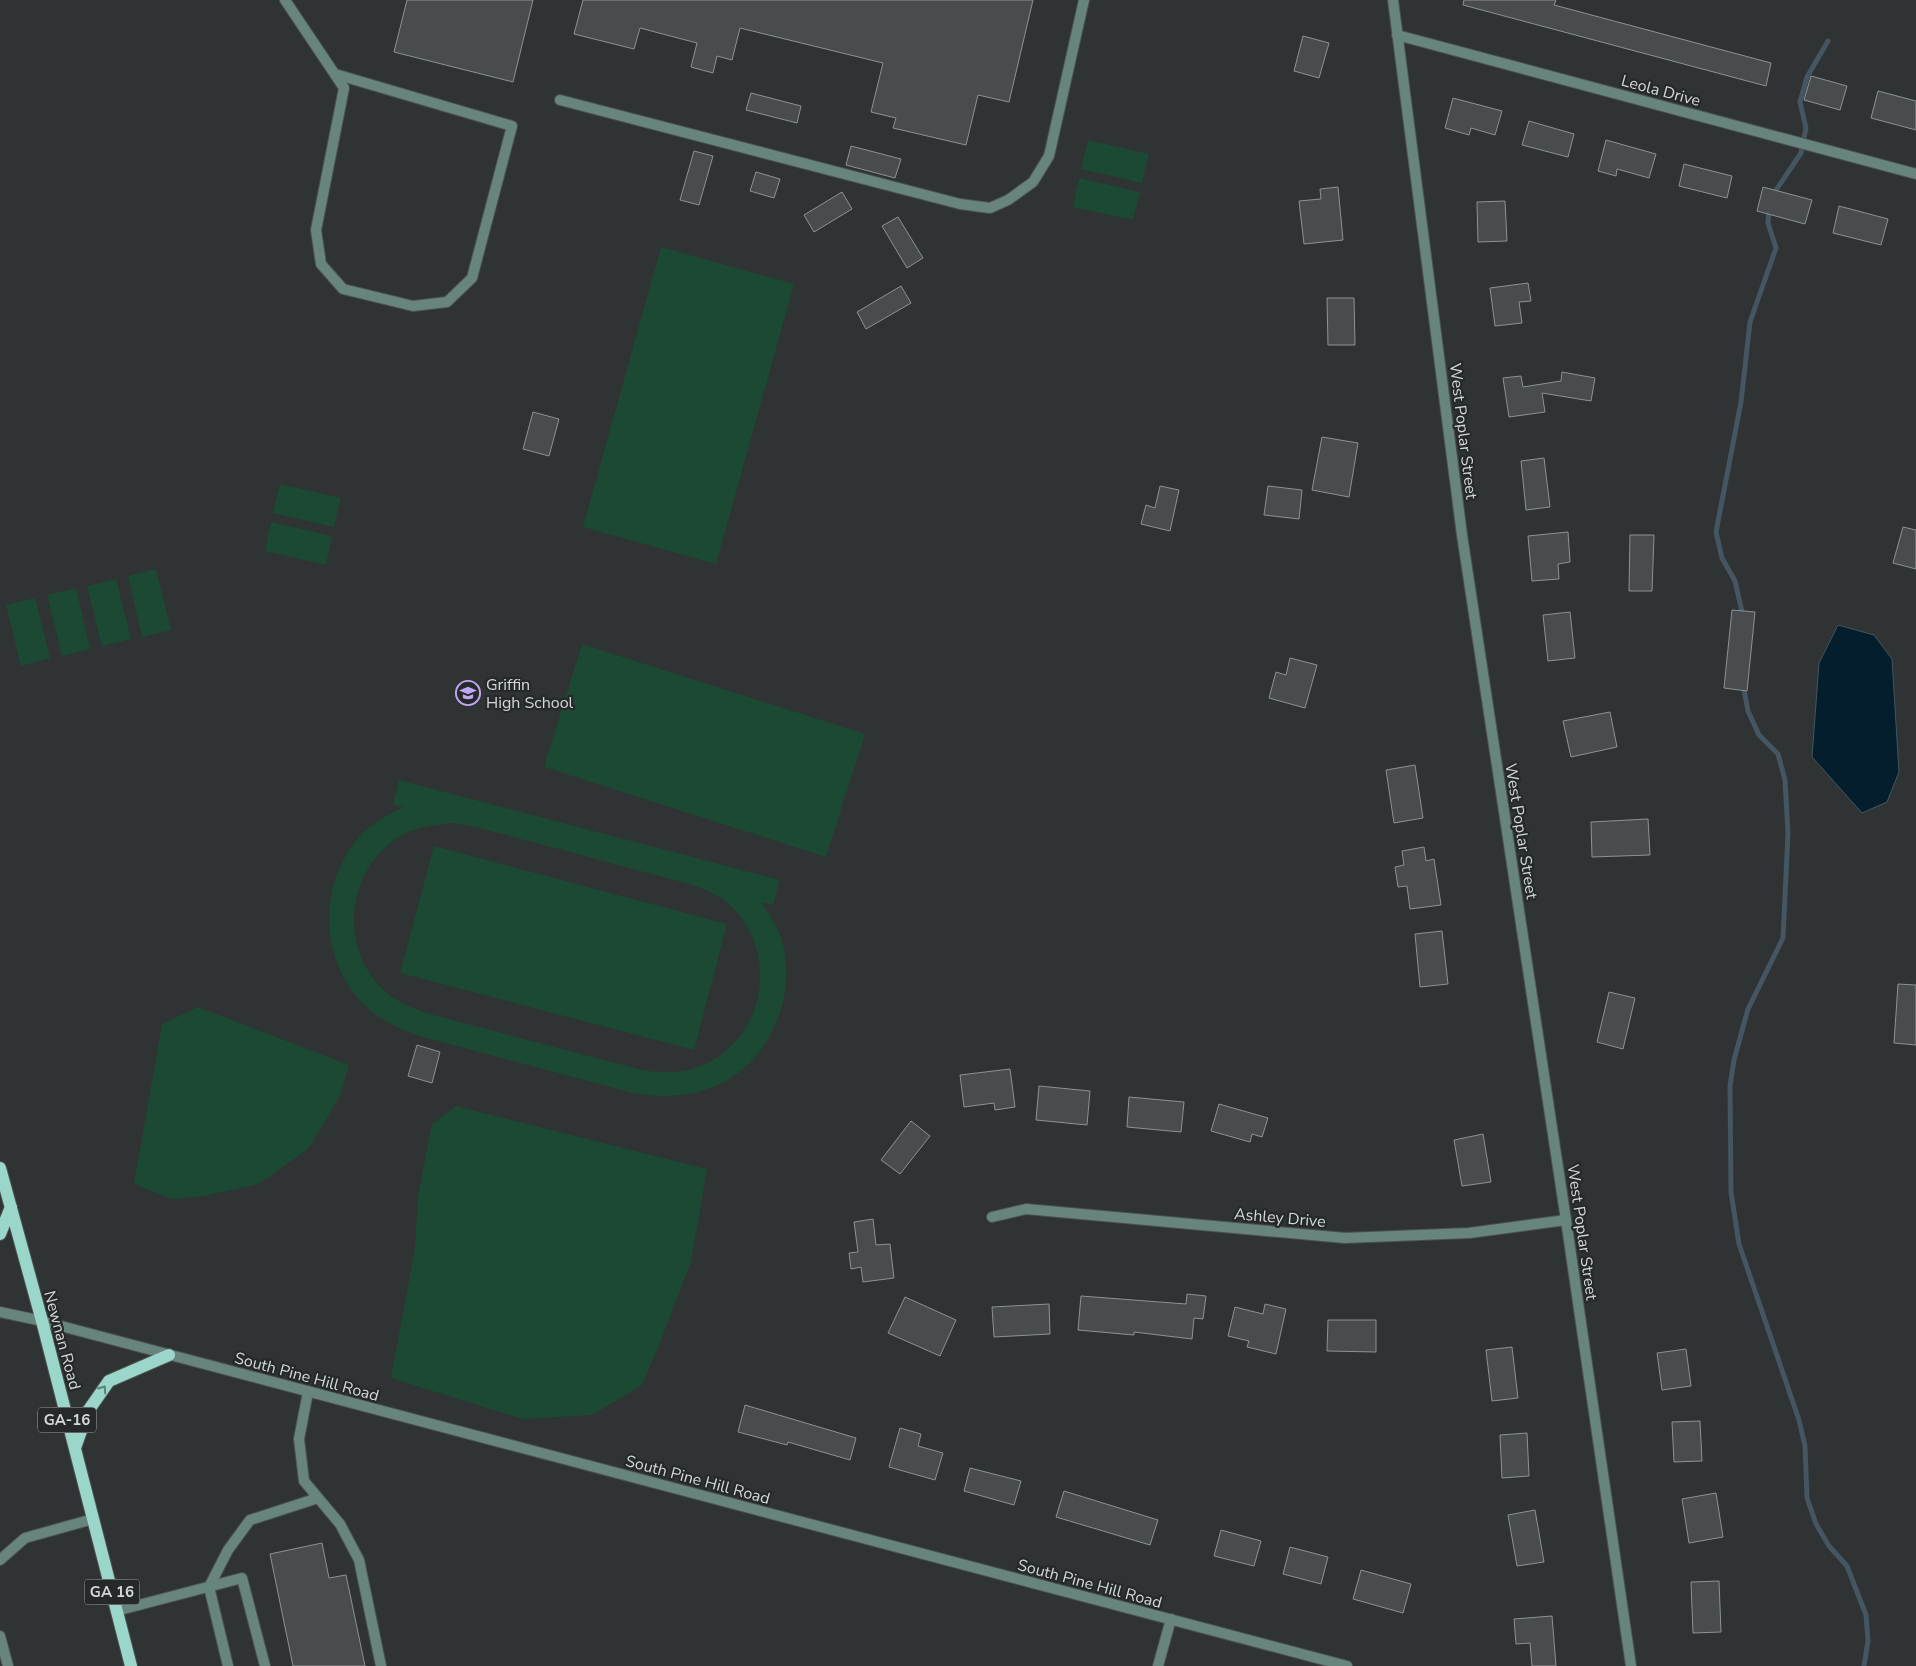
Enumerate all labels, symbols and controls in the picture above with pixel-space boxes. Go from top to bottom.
street label: Leola Drive [1619,70,1703,112]
street label: West Poplar Street [1444,362,1482,501]
place label: Griffin High School [486,674,574,714]
school or university icon: Griffin High School [455,680,481,706]
street label: West Poplar Street [1499,762,1543,901]
street label: West Poplar Street [1562,1163,1603,1302]
street label: Ashley Drive [1233,1203,1327,1233]
street label: Newnan Road [38,1288,86,1392]
street label: South Pine Hill Road [232,1347,381,1407]
one-way arrow [98,1386,106,1395]
road number: GA-16 [38,1408,96,1432]
street label: South Pine Hill Road [623,1450,772,1510]
street label: South Pine Hill Road [1015,1554,1164,1614]
road number: GA 16 [84,1580,140,1604]

